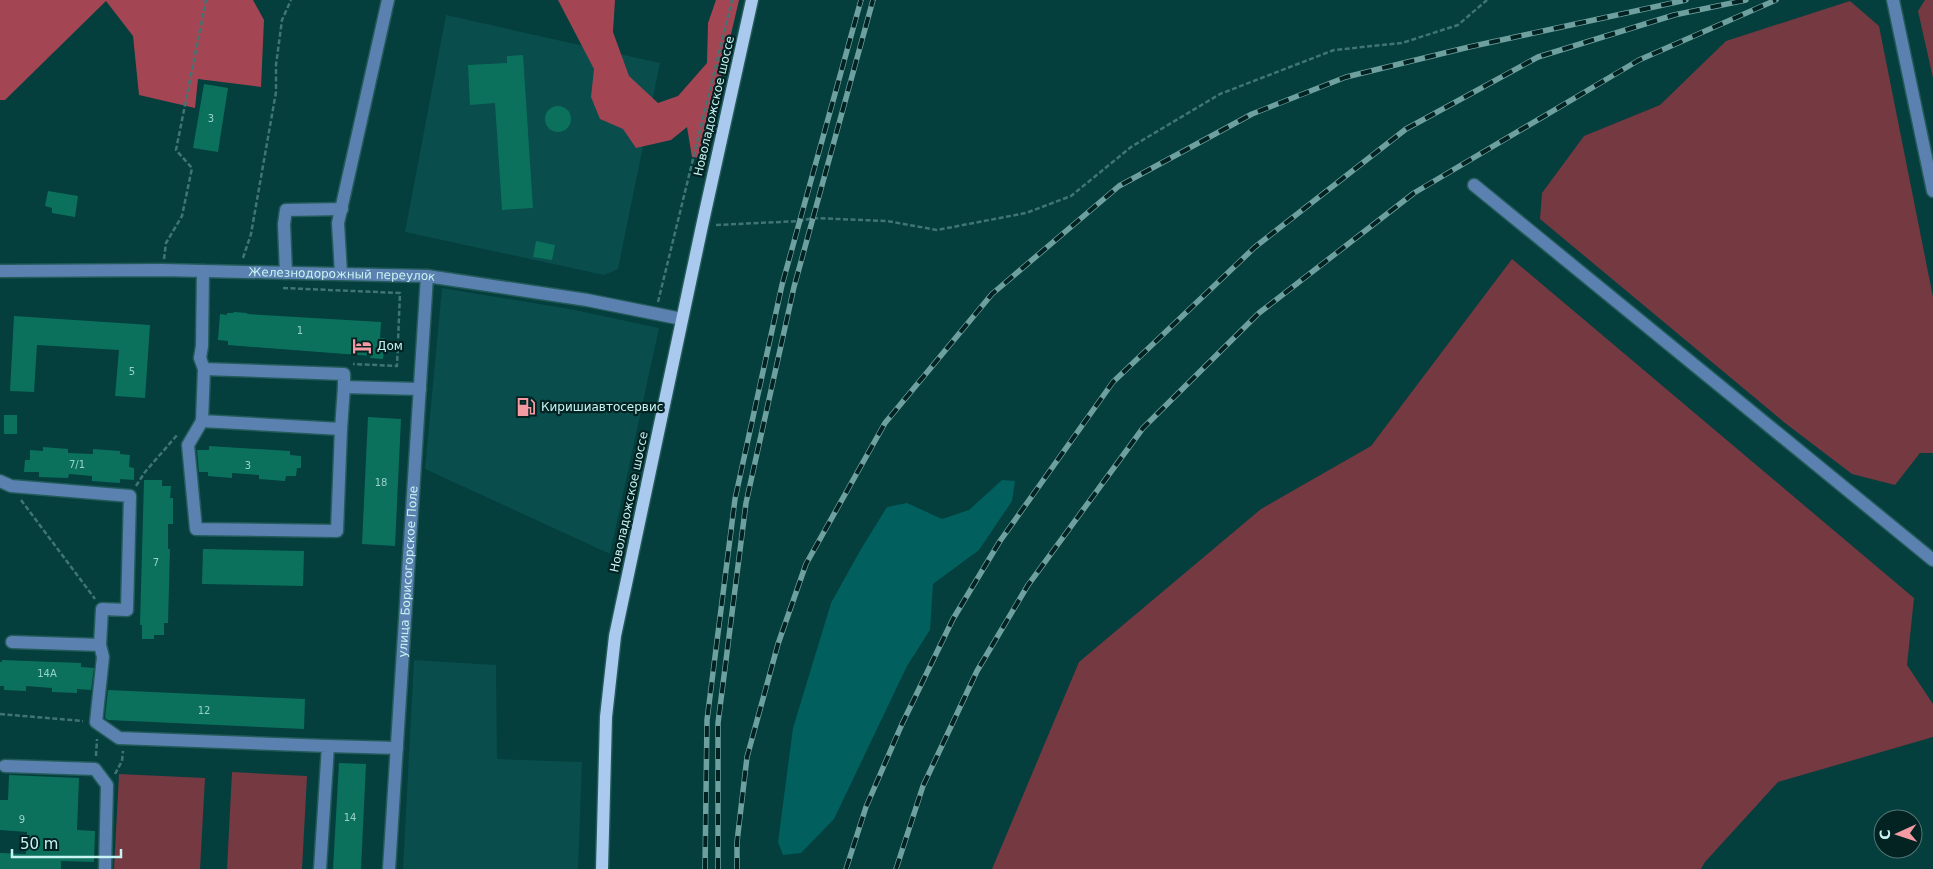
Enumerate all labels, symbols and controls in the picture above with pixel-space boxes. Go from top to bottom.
street label: Новоладожское шоссе [691,34,737,178]
house number: 3 [208,113,214,124]
street label: Железнодорожный переулок [248,265,436,284]
house number: 1 [297,325,303,336]
hotel icon: Дом [351,335,373,357]
place label: Дом [377,339,403,353]
house number: 5 [129,366,135,377]
fuel station icon: Киришиавтосервис [515,396,537,418]
place label: Киришиавтосервис [541,400,663,414]
street label: Новоладожское шоссе [607,430,651,574]
house number: 7/1 [69,459,85,470]
house number: 3 [245,460,251,471]
house number: 18 [375,477,387,488]
street label: улица Борисогорское Поле [396,485,421,658]
house number: 7 [153,557,159,568]
house number: 14А [37,668,57,679]
house number: 12 [198,705,210,716]
north arrow [1873,809,1923,859]
house number: 14 [344,812,356,823]
house number: 9 [19,814,25,825]
scale bar [12,826,121,858]
text: С [1877,829,1893,840]
text: 50 m [20,835,58,853]

